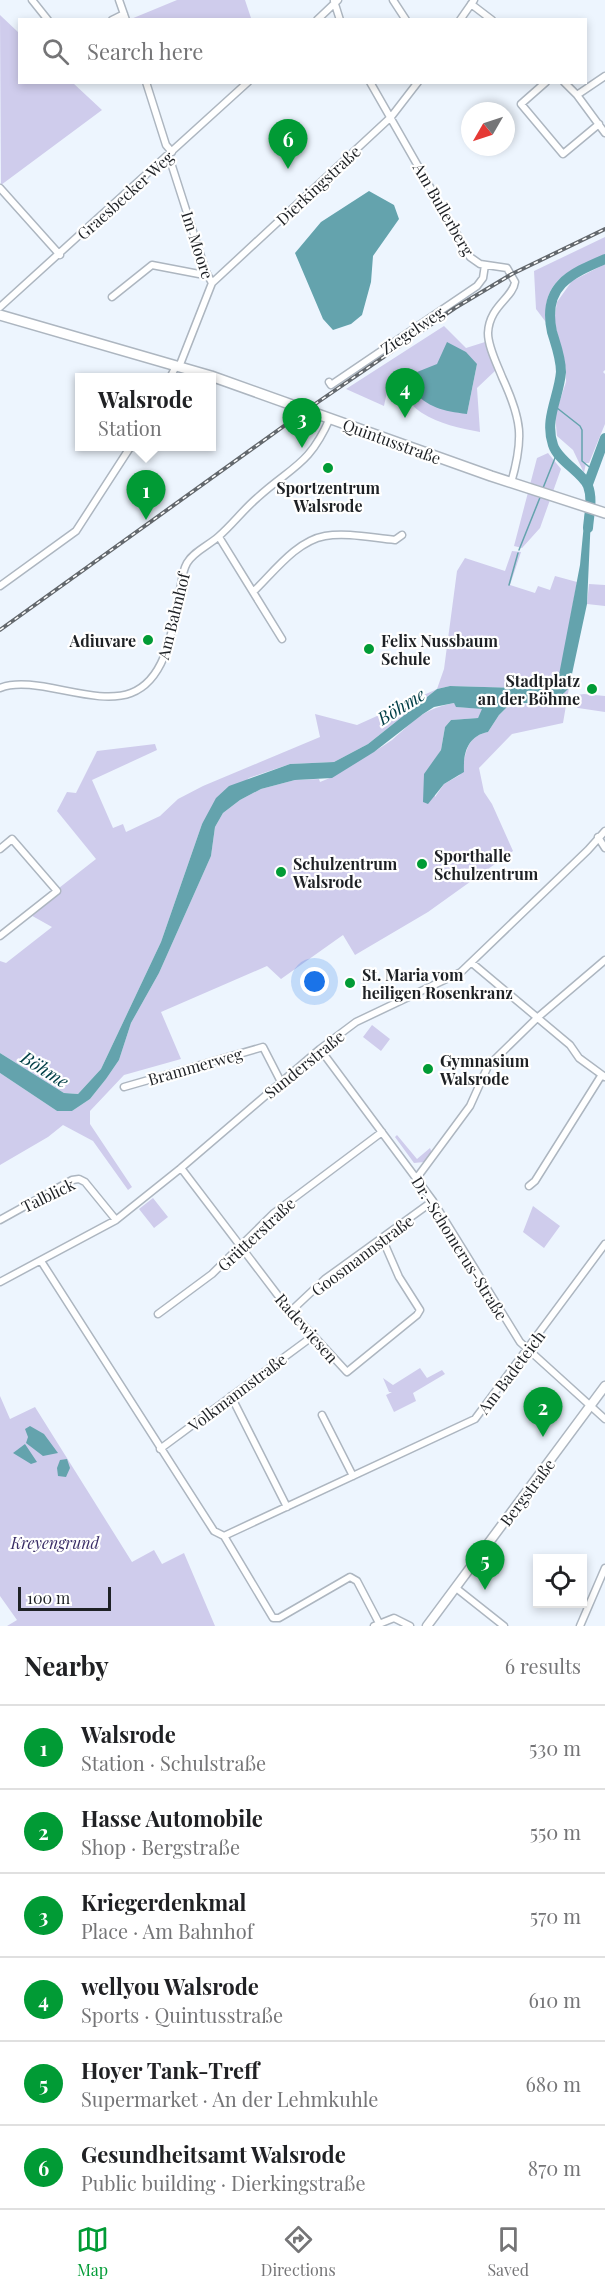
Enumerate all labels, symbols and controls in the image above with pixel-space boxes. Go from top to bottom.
search box [18,18,587,84]
icon: search [39,35,72,68]
text: Search here [87,36,203,66]
north arrow [461,102,515,156]
pin: 6 [268,120,308,169]
street label: Dierkingstraße [271,141,365,229]
street label: Graesbecker Weg [72,146,178,244]
street label: Am Bullerberg [408,158,479,260]
street label: Im Moore [177,209,219,281]
street label: Ziegelweg [376,301,448,359]
pin: 4 [386,368,424,418]
popup [75,373,216,451]
text: Walsrode [98,384,193,414]
pin: 3 [282,398,322,448]
text: Station [98,414,162,441]
street label: Quintusstraße [340,414,444,468]
marker: Sportzentrum Walsrode [321,461,335,475]
pin: 1 [126,470,166,520]
place label: Sportzentrum Walsrode [276,477,380,516]
street label: Am Bahnhof [152,569,194,663]
place label: Adiuvare [69,630,136,651]
place label: Felix Nussbaum Schule [381,630,498,669]
marker: Adiuvare [141,633,155,647]
marker: Felix Nussbaum Schule [362,642,376,656]
place label: Stadtplatz an der Böhme [478,670,580,709]
water label: Böhme [372,682,430,731]
marker: Stadtplatz an der Böhme [585,682,599,696]
place label: Sporthalle Schulzentrum [434,845,539,884]
place label: Schulzentrum Walsrode [292,853,398,892]
marker: Sporthalle Schulzentrum [415,857,429,871]
marker: Schulzentrum Walsrode [274,865,288,879]
place label: St. Maria vom heiligen Rosenkranz [362,964,513,1003]
your location [300,967,329,996]
marker: St. Maria vom heiligen Rosenkranz [343,976,357,990]
street label: Sunderstraße [260,1025,348,1103]
street label: Brammerweg [145,1042,245,1090]
water label: Böhme [16,1044,74,1093]
place label: Gymnasium Walsrode [439,1050,530,1089]
marker: Gymnasium Walsrode [421,1062,435,1076]
street label: Dr.-Schomerus-Straße [407,1172,513,1324]
street label: Talblick [18,1173,78,1217]
street label: Grütterstraße [213,1193,299,1275]
street label: Goosmannstraße [307,1210,417,1300]
street label: Radewiesen [271,1289,343,1368]
street label: Am Badeteich [472,1326,550,1419]
street label: Volkmannstraße [183,1348,290,1436]
pin: 2 [524,1388,562,1437]
street label: Bergstraße [495,1454,559,1530]
park label: Kreyengrund [10,1532,101,1553]
pin: 5 [466,1540,504,1590]
map controls [533,1554,587,1608]
button: locate [533,1554,587,1608]
scale bar [18,1584,111,1612]
text: 100 m [27,1587,70,1608]
text: Nearby [24,1648,109,1683]
text: 6 results [505,1652,581,1679]
text: Walsrode [81,1719,176,1749]
text: 1 [40,1734,47,1761]
text: 530 m [529,1734,581,1761]
text: Station · Schulstraße [81,1749,266,1776]
text: Hasse Automobile [81,1803,263,1833]
text: 2 [38,1818,49,1845]
text: 550 m [530,1818,581,1845]
text: Shop · Bergstraße [81,1833,240,1860]
text: Kriegerdenkmal [81,1887,246,1917]
text: 3 [39,1902,48,1929]
text: 570 m [530,1902,581,1929]
text: Place · Am Bahnhof [81,1917,253,1944]
text: wellyou Walsrode [81,1971,259,2001]
text: 4 [38,1986,49,2013]
text: 610 m [529,1986,581,2013]
text: Sports · Quintusstraße [81,2001,283,2028]
text: Hoyer Tank-Treff [81,2055,259,2085]
text: 5 [39,2070,48,2097]
text: 680 m [526,2070,581,2097]
text: Supermarket · An der Lehmkuhle [81,2085,378,2112]
text: Gesundheitsamt Walsrode [81,2139,346,2169]
text: 6 [38,2154,49,2181]
text: 870 m [528,2154,581,2181]
text: Public building · Dierkingstraße [81,2169,366,2196]
tab: Map [76,2223,109,2280]
tab: Directions [261,2223,336,2280]
tab: Saved [487,2223,529,2280]

